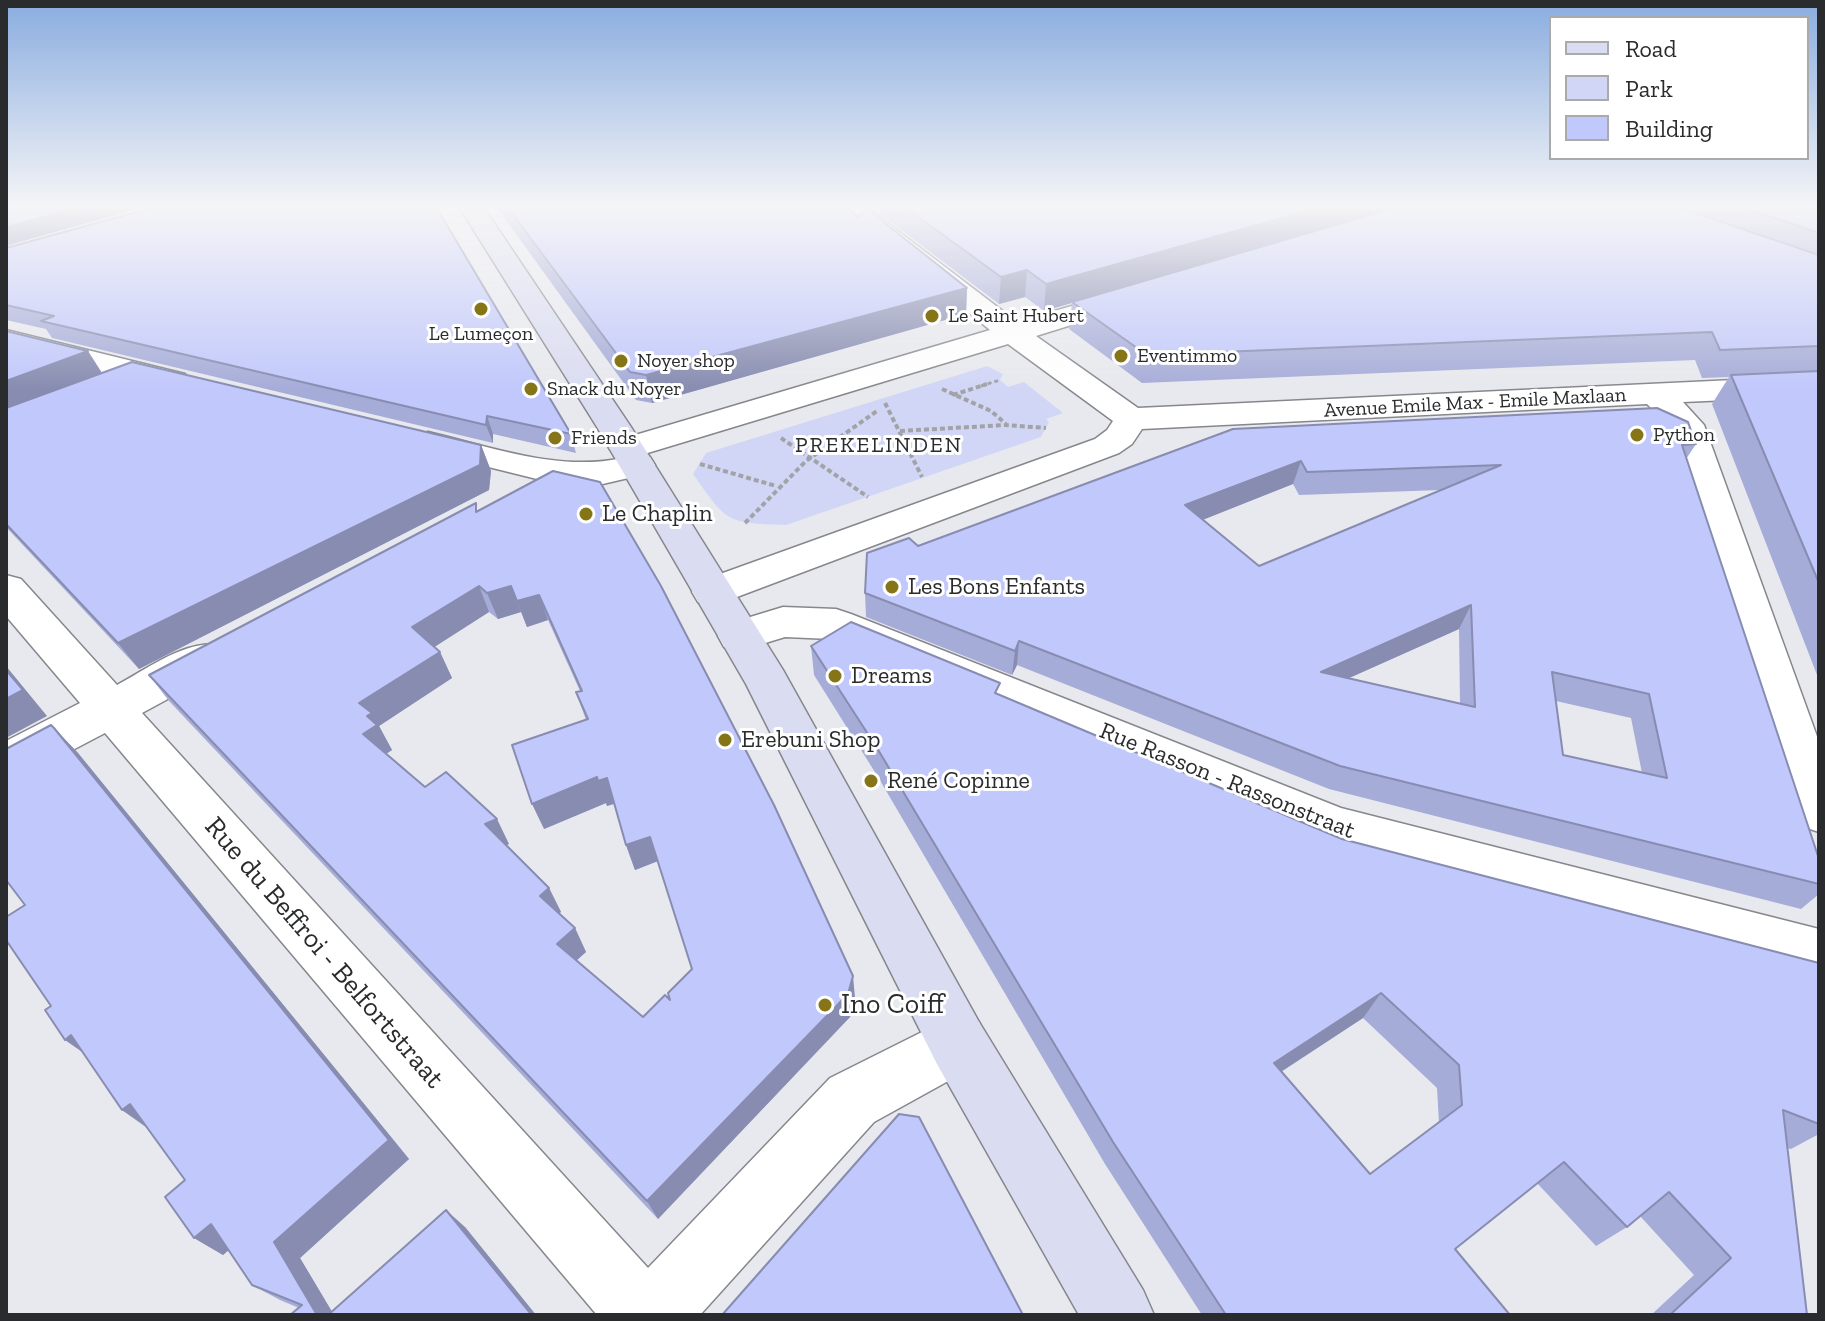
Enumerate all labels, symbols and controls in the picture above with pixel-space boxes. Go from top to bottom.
legend [1549,16,1809,160]
text: Road [1625,34,1677,63]
text: Park [1625,74,1673,103]
text: Building [1625,114,1713,143]
marker: Le Lumeçon [472,300,490,318]
place label: Le Saint Hubert [948,304,1084,328]
marker: Le Saint Hubert [923,307,941,325]
place label: Le Lumeçon [429,322,533,346]
place label: Eventimmo [1137,344,1237,368]
marker: Eventimmo [1112,347,1130,365]
place label: Noyer shop [637,349,735,373]
marker: Noyer shop [612,352,630,370]
place label: Snack du Noyer [547,377,682,401]
marker: Snack du Noyer [522,380,540,398]
street label: Avenue Emile Max - Emile Maxlaan [1323,383,1627,423]
place label: Python [1653,423,1715,447]
place label: Friends [571,426,637,450]
marker: Python [1628,426,1646,444]
marker: Friends [546,429,564,447]
district label: PREKELINDEN [795,433,963,459]
place label: Le Chaplin [602,500,712,528]
marker: Le Chaplin [577,505,595,523]
place label: Les Bons Enfants [908,573,1085,601]
marker: Les Bons Enfants [883,578,901,596]
place label: Dreams [851,662,932,690]
marker: Dreams [826,667,844,685]
street label: Rue Rasson - Rassonstraat [1095,717,1359,845]
place label: Erebuni Shop [741,726,880,754]
marker: Erebuni Shop [716,731,734,749]
place label: René Copinne [887,767,1030,795]
marker: René Copinne [862,772,880,790]
street label: Rue du Beffroi - Belfortstraat [197,811,451,1095]
place label: Ino Coiff [841,988,944,1022]
marker: Ino Coiff [816,996,834,1014]

